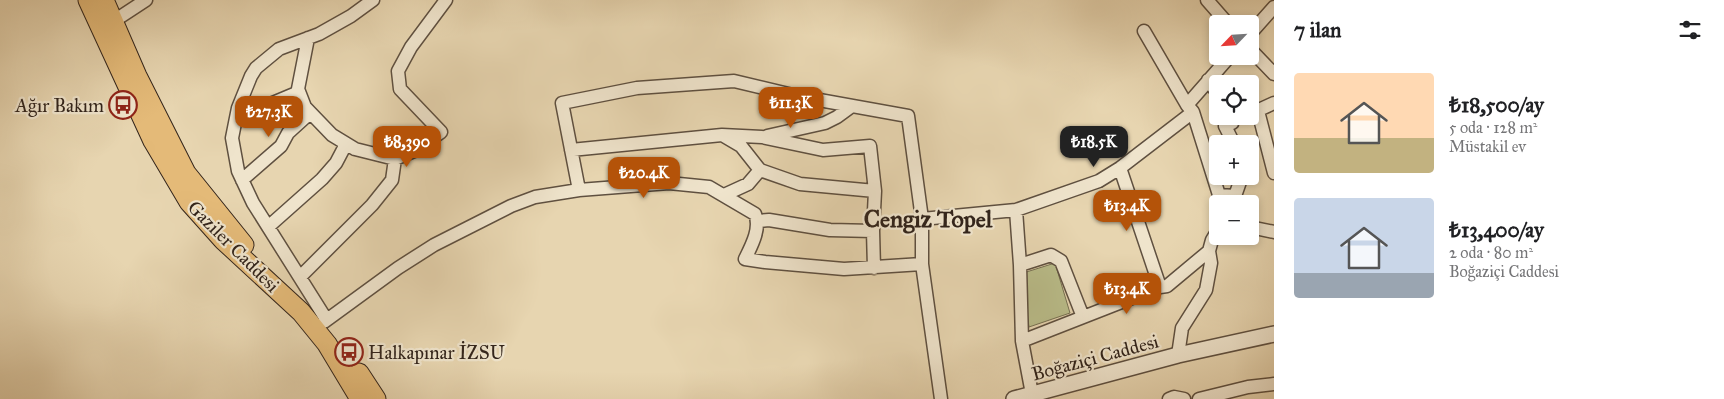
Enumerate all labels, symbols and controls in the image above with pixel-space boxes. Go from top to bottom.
north arrow [1209,15,1259,65]
map controls [1209,15,1259,245]
icon: filters [1676,16,1704,44]
text: 7 ilan [1294,17,1341,43]
button: locate [1209,75,1259,125]
pin: ₺11.3K [750,86,832,129]
bus stop icon: Ağır Bakım [108,90,138,120]
text: ₺18,500/ay [1449,92,1544,118]
text: ₺11.3K [770,93,812,112]
icon: home [1334,93,1394,153]
place label: Ağır Bakım [14,94,104,118]
pin: ₺27.3K [228,96,310,138]
text: ₺27.3K [246,102,292,121]
text: 5 oda · 128 m² [1449,118,1538,137]
pin: ₺8,390 [366,126,448,168]
pin: ₺18.5K [1053,126,1135,168]
text: ₺8,390 [384,132,430,151]
text: ₺18.5K [1071,132,1117,151]
button: + [1209,135,1259,185]
text: Müstakil ev [1449,137,1526,156]
pin: ₺20.4K [603,156,685,199]
text: ₺20.4K [619,163,669,182]
pin: ₺13.4K [1086,190,1168,232]
button: − [1209,195,1259,245]
street label: Gaziler Caddesi [183,196,284,297]
text: ₺13.4K [1104,196,1150,215]
district label: Cengiz Topel [864,204,993,234]
text: ₺13,400/ay [1449,217,1544,243]
icon: home [1334,218,1394,278]
text: 2 oda · 80 m² [1449,243,1533,262]
text: Boğaziçi Caddesi [1449,262,1559,281]
pin: ₺13.4K [1086,272,1168,315]
text: ₺13.4K [1104,279,1150,298]
street label: Boğaziçi Caddesi [1029,329,1161,386]
bus stop icon: Halkapınar İZSU [334,337,364,367]
place label: Halkapınar İZSU [368,341,505,364]

